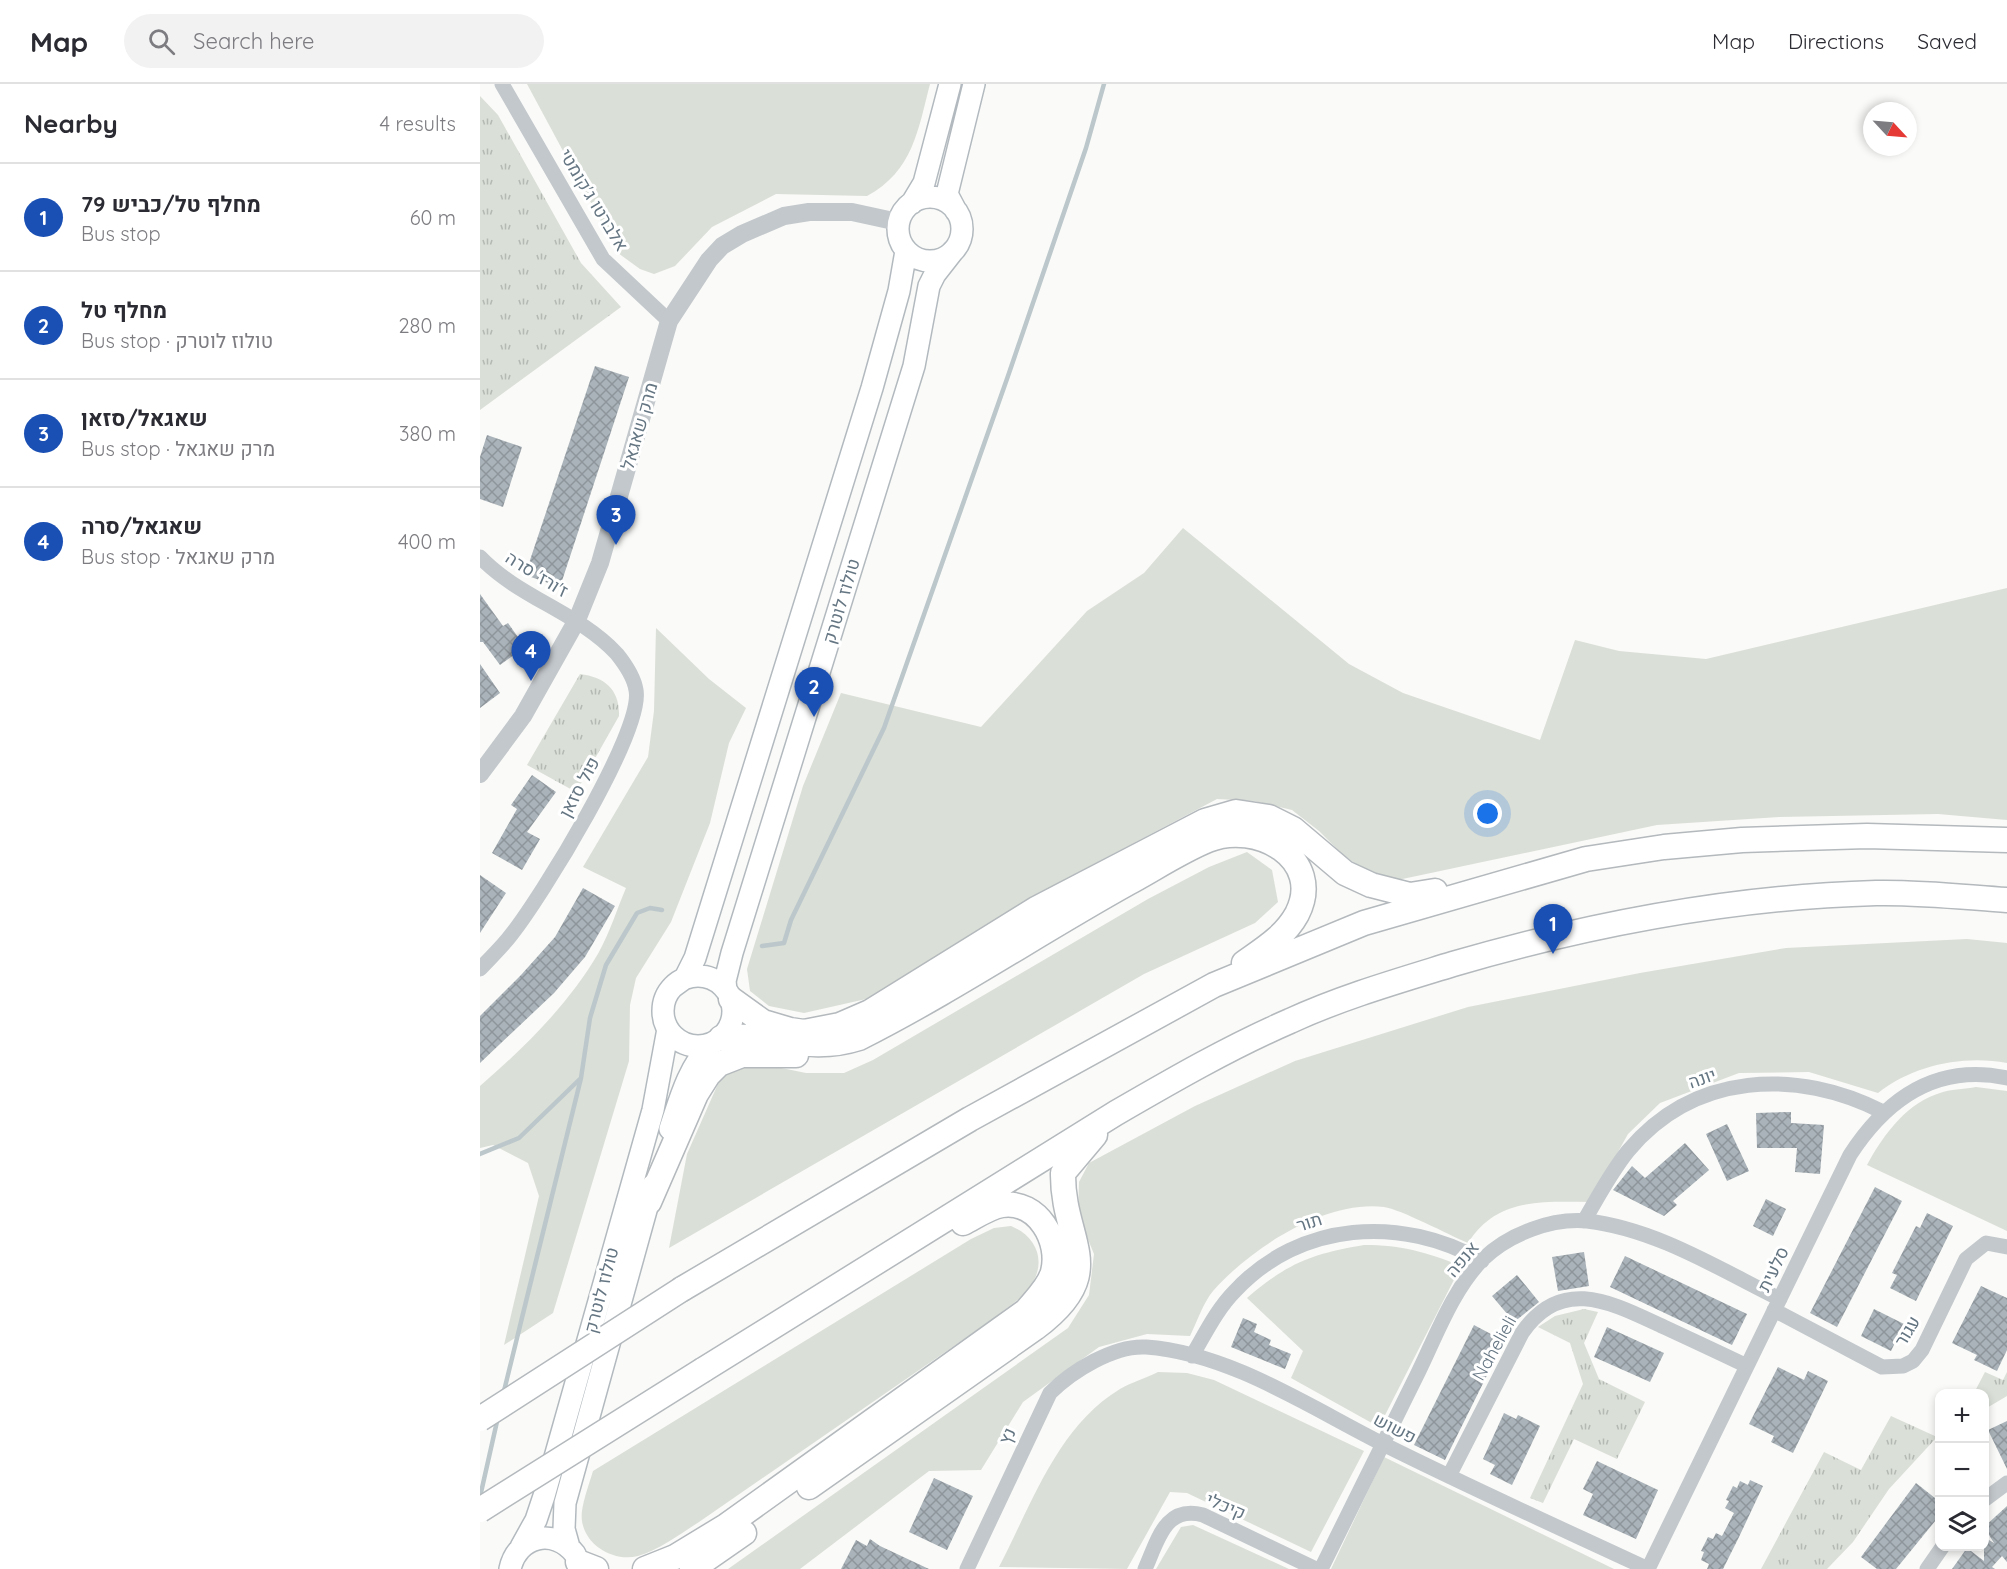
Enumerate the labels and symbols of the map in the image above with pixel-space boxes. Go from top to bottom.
north arrow [1863,102,1917,156]
street label: אלברטו ג'קומטי [554,145,634,255]
street label: מרק שאגאל [616,380,662,472]
pin: 3 [596,496,636,545]
street label: ז'ורז' סרה [501,546,573,602]
street label: טולוז לוטרק [817,556,865,646]
pin: 4 [512,632,550,681]
pin: 2 [794,668,834,717]
street label: פול סזאן [554,753,604,821]
your location [1473,799,1502,828]
pin: 1 [1534,904,1572,954]
street label: יונה [1685,1063,1719,1093]
street label: תור [1293,1207,1325,1237]
street label: אנפה [1440,1236,1484,1282]
street label: סלעית [1752,1242,1794,1296]
street label: טולוז לוטרק [579,1245,623,1335]
street label: Nahelieli [1467,1312,1521,1384]
street label: עגור [1889,1312,1925,1350]
street label: פשוש [1370,1407,1420,1449]
street label: נץ [993,1424,1021,1448]
street label: קיכלי [1203,1487,1249,1525]

